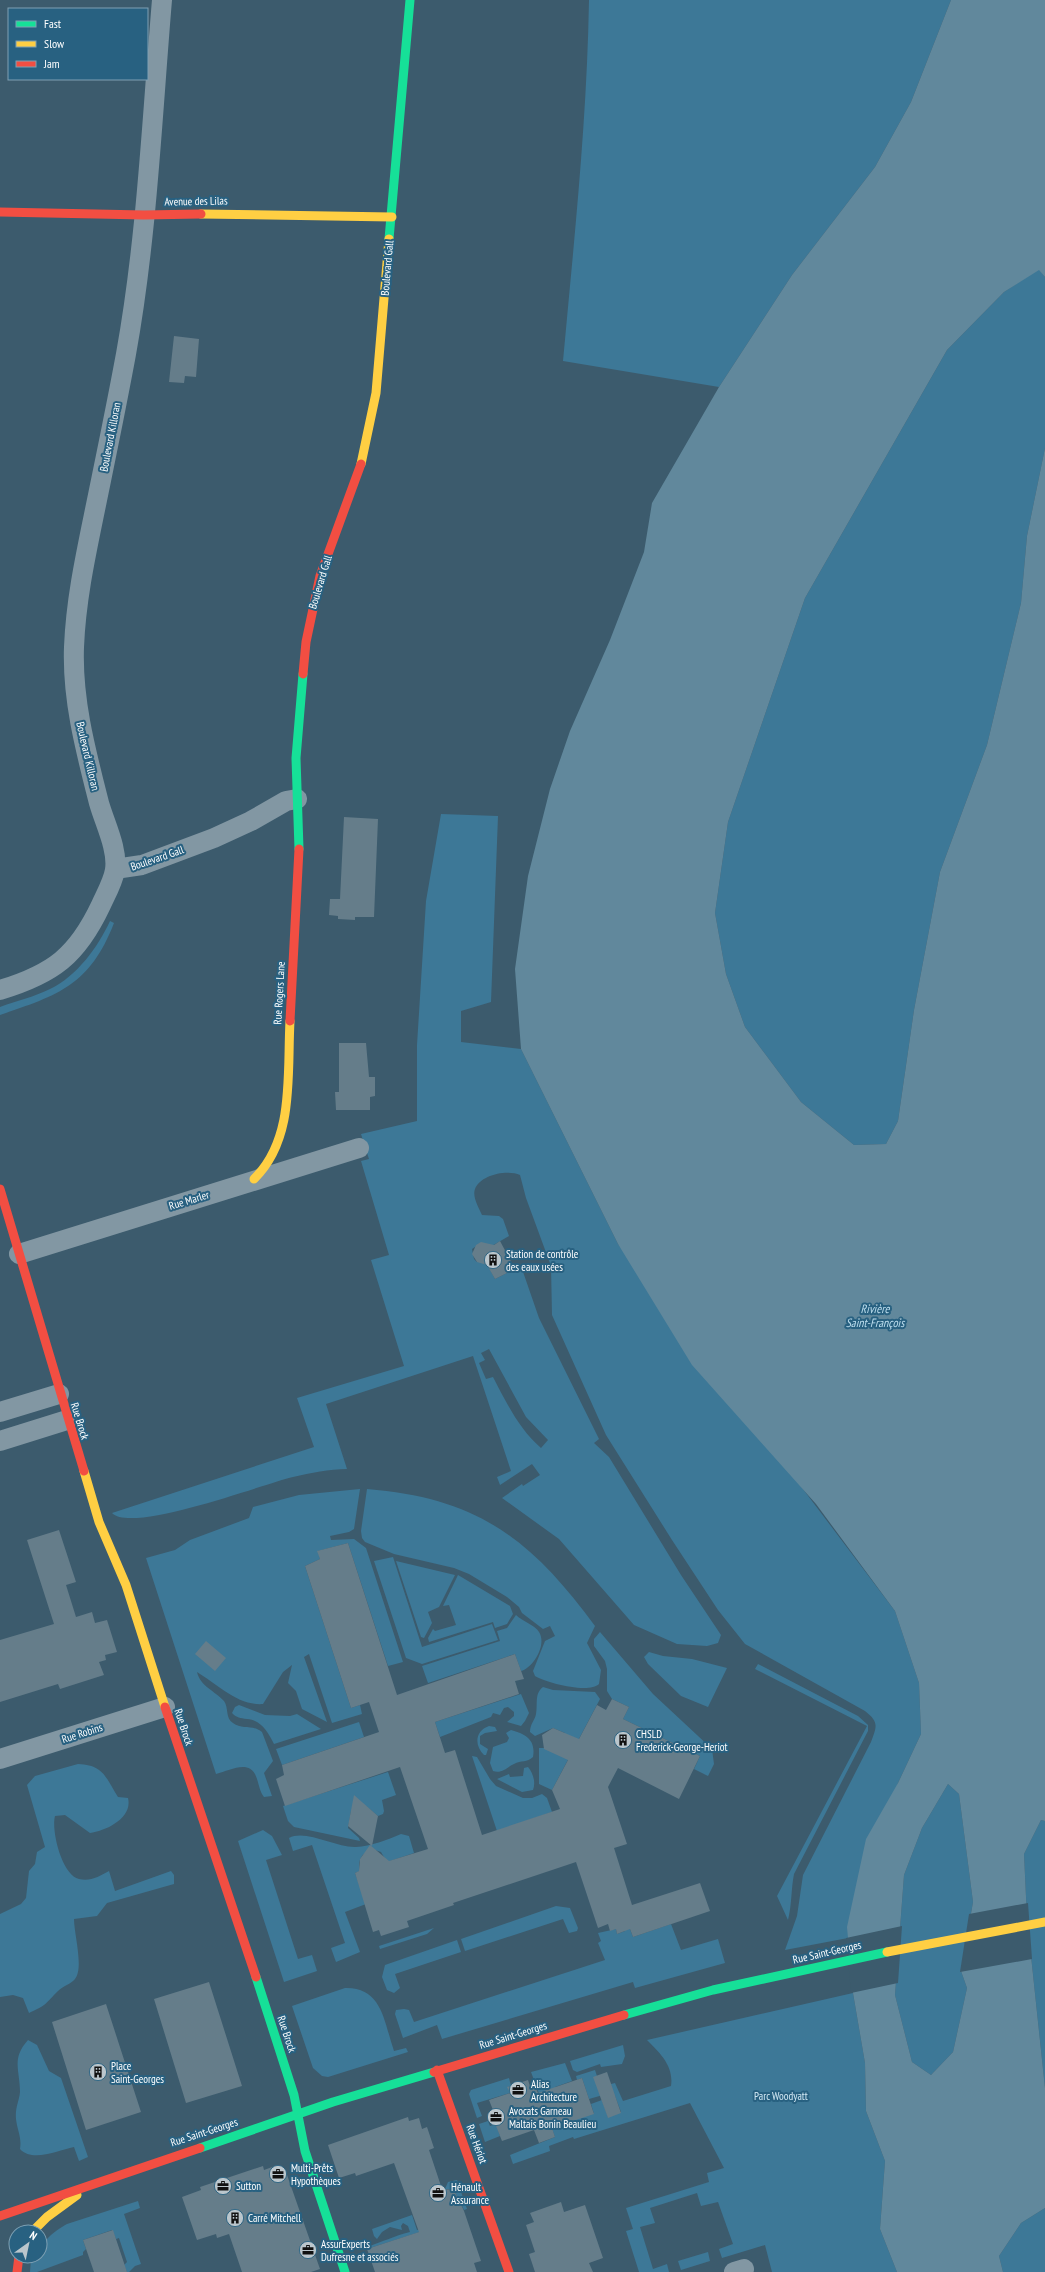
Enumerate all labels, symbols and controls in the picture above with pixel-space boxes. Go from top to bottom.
legend [8,8,148,80]
text: Fast [44,16,62,31]
text: Slow [44,36,65,51]
text: Jam [43,56,60,71]
street label: Avenue des Lilas [164,193,228,209]
street label: Boulevard Gall [378,239,396,296]
street label: Boulevard Killoran [96,401,124,473]
street label: Boulevard Gall [305,553,335,611]
street label: Boulevard Killoran [73,720,103,792]
street label: Boulevard Gall [129,842,186,874]
street label: Rue Rogers Lane [270,961,288,1025]
street label: Rue Marler [167,1187,211,1213]
place label: Station de contrôle des eaux usées [506,1247,579,1274]
building icon: Station de contrôle des eaux usées [483,1250,503,1270]
water label: Rivière Saint-François [846,1301,906,1330]
street label: Rue Brock [68,1401,92,1442]
street label: Rue Brock [171,1707,197,1748]
street label: Rue Robins [60,1720,105,1746]
place label: CHSLD Frederick-George-Heriot [636,1727,728,1754]
building icon: CHSLD Frederick-George-Heriot [613,1730,633,1750]
street label: Rue Saint-Georges [791,1937,863,1967]
street label: Rue Brock [274,2014,300,2055]
street label: Rue Saint-Georges [478,2018,549,2052]
place label: Place Saint-Georges [111,2059,164,2086]
building icon: Place Saint-Georges [88,2062,108,2082]
place label: Alias Architecture [531,2077,577,2104]
office icon: Alias Architecture [508,2080,528,2100]
park label: Parc Woodyatt [754,2089,808,2103]
place label: Avocats Garneau Maltais Bonin Beaulieu [509,2104,597,2131]
office icon: Avocats Garneau Maltais Bonin Beaulieu [486,2107,506,2127]
street label: Rue Saint-Georges [169,2114,240,2149]
street label: Rue Hériot [463,2123,491,2165]
place label: Multi-Prêts Hypothèques [291,2161,341,2188]
office icon: Multi-Prêts Hypothèques [268,2164,288,2184]
office icon: Sutton [213,2176,233,2196]
place label: Sutton [236,2179,261,2193]
place label: Hénault Assurance [451,2180,489,2207]
office icon: Hénault Assurance [428,2183,448,2203]
building icon: Carré Mitchell [225,2208,245,2228]
place label: Carré Mitchell [248,2211,301,2225]
north arrow [8,2224,48,2264]
text: N [27,2228,40,2243]
place label: AssurExperts Dufresne et associés [321,2237,399,2264]
office icon: AssurExperts Dufresne et associés [298,2240,318,2260]

